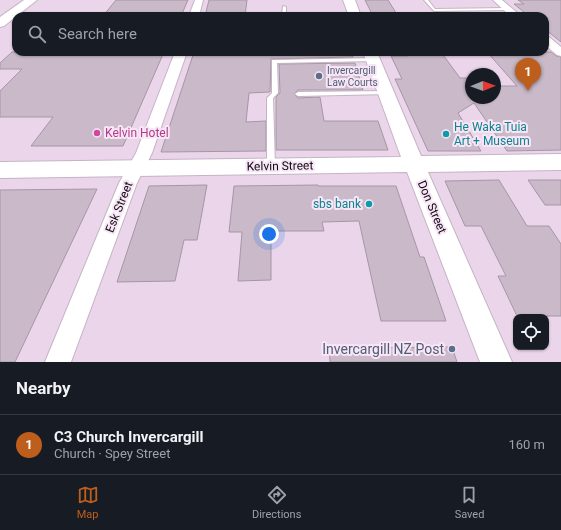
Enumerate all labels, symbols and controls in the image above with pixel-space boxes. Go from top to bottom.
search box [12,12,549,56]
icon: search [26,23,48,45]
text: Search here [58,25,137,43]
pin: 1 [515,58,541,91]
place label: Invercargill Law Courts [327,65,378,88]
north arrow [465,68,501,104]
marker: Invercargill Law Courts [314,71,324,81]
place label: He Waka Tuia Art + Museum [454,120,530,148]
place label: Kelvin Hotel [105,126,169,140]
marker: Kelvin Hotel [92,128,102,138]
marker: He Waka Tuia Art + Museum [441,129,451,139]
street label: Kelvin Street [247,158,314,174]
street label: Don Street [415,178,449,236]
street label: Esk Street [102,179,136,235]
place label: sbs bank [313,197,362,211]
marker: sbs bank [364,199,374,209]
your location [259,224,279,244]
map controls [513,314,549,350]
button: locate [513,314,549,350]
place label: Invercargill NZ Post [322,341,444,357]
marker: Invercargill NZ Post [447,344,457,354]
text: Nearby [16,378,71,398]
text: C3 Church Invercargill [54,428,204,446]
text: 1 [25,437,33,452]
text: 160 m [508,437,545,452]
text: Church · Spey Street [54,446,170,461]
tab: Map [77,484,99,521]
tab: Directions [252,484,301,521]
tab: Saved [455,484,484,521]

